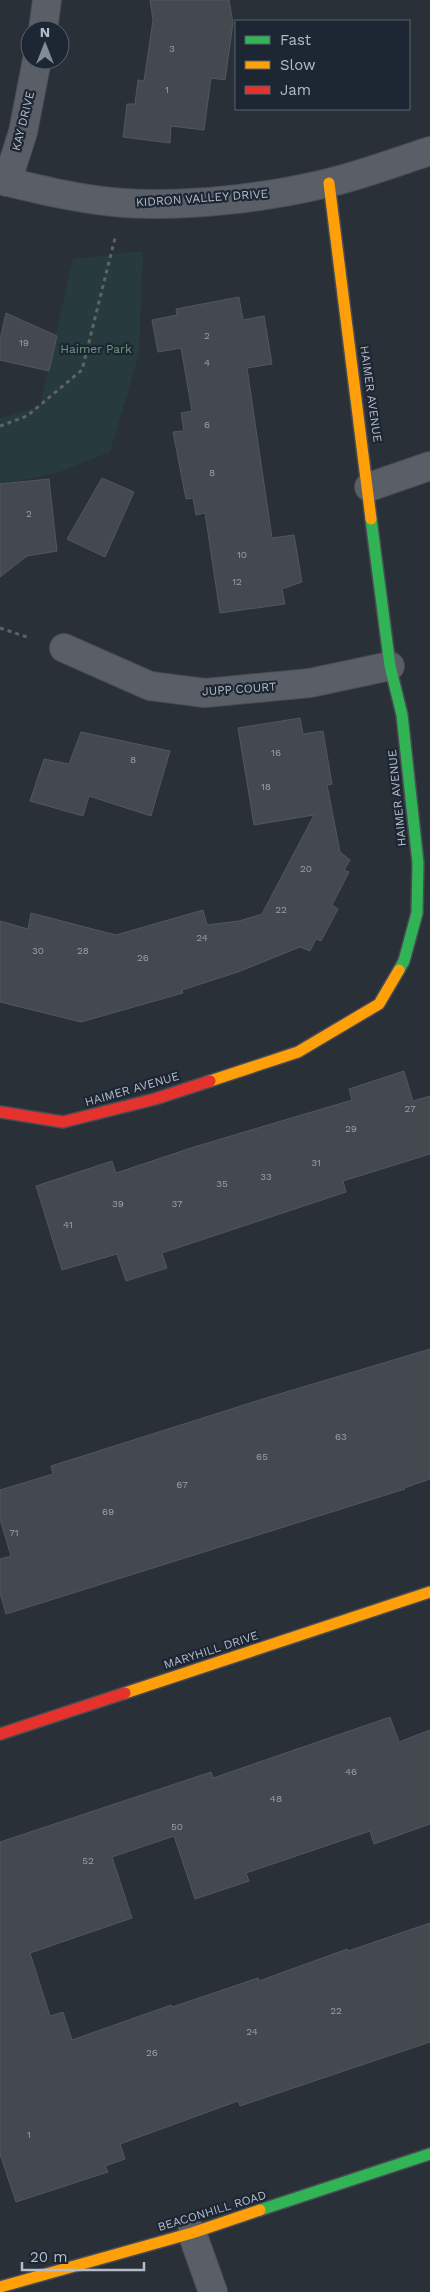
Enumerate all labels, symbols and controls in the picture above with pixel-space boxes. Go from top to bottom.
north arrow [20,20,70,70]
legend [235,20,410,110]
text: N [40,24,50,40]
text: Fast [280,31,312,49]
house number: 3 [169,43,175,54]
text: Slow [280,56,316,74]
text: Jam [280,81,311,99]
house number: 1 [165,84,169,95]
street label: KAY DRIVE [9,89,37,152]
street label: KIDRON VALLEY DRIVE [135,186,269,210]
house number: 2 [204,330,210,341]
house number: 19 [19,337,29,348]
park label: Haimer Park [60,342,132,356]
street label: HAIMER AVENUE [357,345,385,444]
house number: 4 [204,357,210,368]
house number: 6 [204,419,210,430]
house number: 8 [209,467,215,478]
house number: 2 [26,508,32,519]
house number: 10 [237,549,247,560]
house number: 12 [232,576,242,587]
street label: JUPP COURT [201,679,277,699]
house number: 16 [271,747,281,758]
street label: HAIMER AVENUE [385,749,409,847]
house number: 8 [130,754,136,765]
house number: 18 [261,781,271,792]
house number: 20 [300,863,312,874]
house number: 22 [275,904,287,915]
house number: 24 [196,932,208,943]
house number: 30 [32,945,44,956]
house number: 28 [77,945,89,956]
house number: 26 [137,952,149,963]
street label: HAIMER AVENUE [83,1069,181,1109]
house number: 27 [404,1103,416,1114]
house number: 29 [345,1123,357,1134]
house number: 31 [311,1157,321,1168]
house number: 33 [260,1171,272,1182]
house number: 35 [216,1178,228,1189]
house number: 39 [112,1198,124,1209]
house number: 37 [171,1198,183,1209]
house number: 41 [63,1219,73,1230]
house number: 63 [335,1431,347,1442]
house number: 65 [256,1451,268,1462]
house number: 67 [176,1479,188,1490]
house number: 69 [102,1506,114,1517]
house number: 71 [9,1527,19,1538]
street label: MARYHILL DRIVE [162,1628,260,1672]
house number: 46 [345,1766,357,1777]
house number: 48 [270,1793,282,1804]
house number: 50 [171,1821,183,1832]
house number: 52 [82,1855,94,1866]
house number: 22 [330,2005,342,2016]
house number: 24 [246,2026,258,2037]
house number: 26 [146,2047,158,2058]
house number: 1 [27,2129,31,2140]
street label: BEACONHILL ROAD [156,2188,268,2234]
scale bar [22,2240,145,2272]
text: 20 m [30,2248,68,2266]

